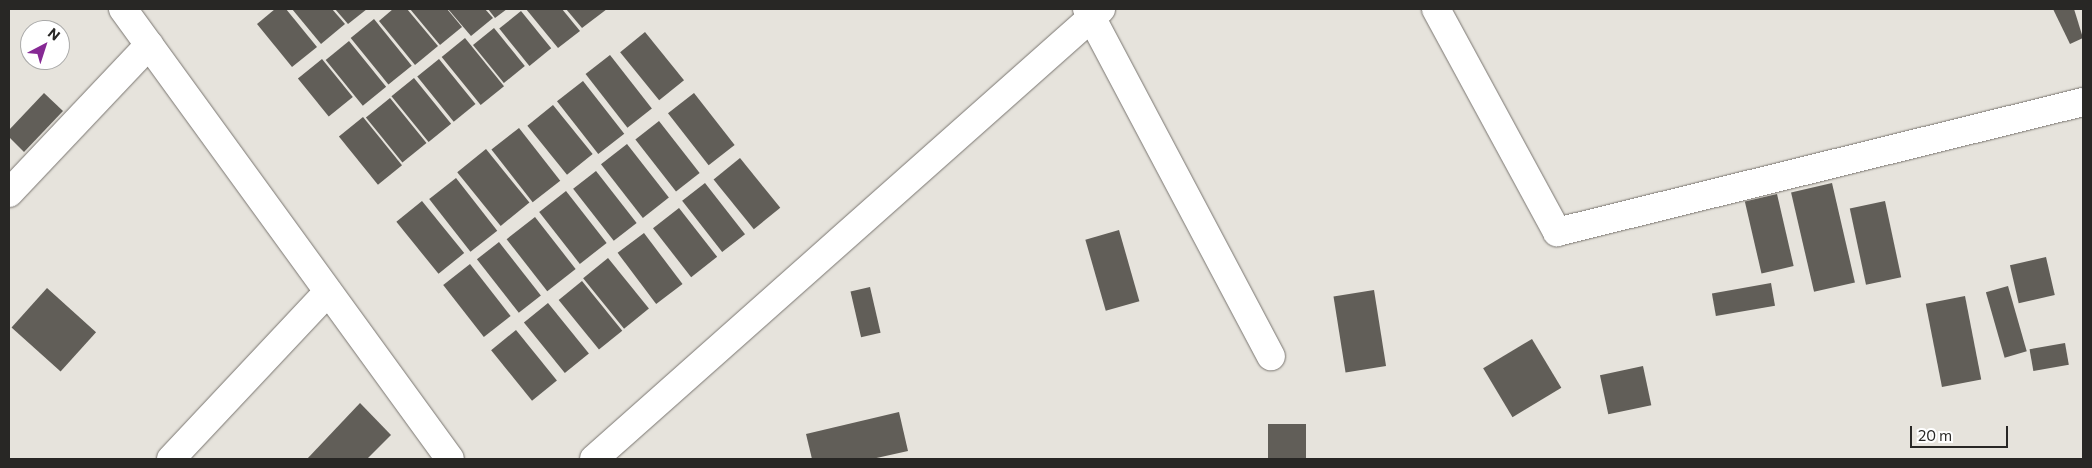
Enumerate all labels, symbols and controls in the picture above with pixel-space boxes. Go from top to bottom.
north arrow [20,20,70,70]
text: N [45,24,64,44]
scale bar [1912,416,2010,448]
text: 20 m [1918,426,1952,444]

